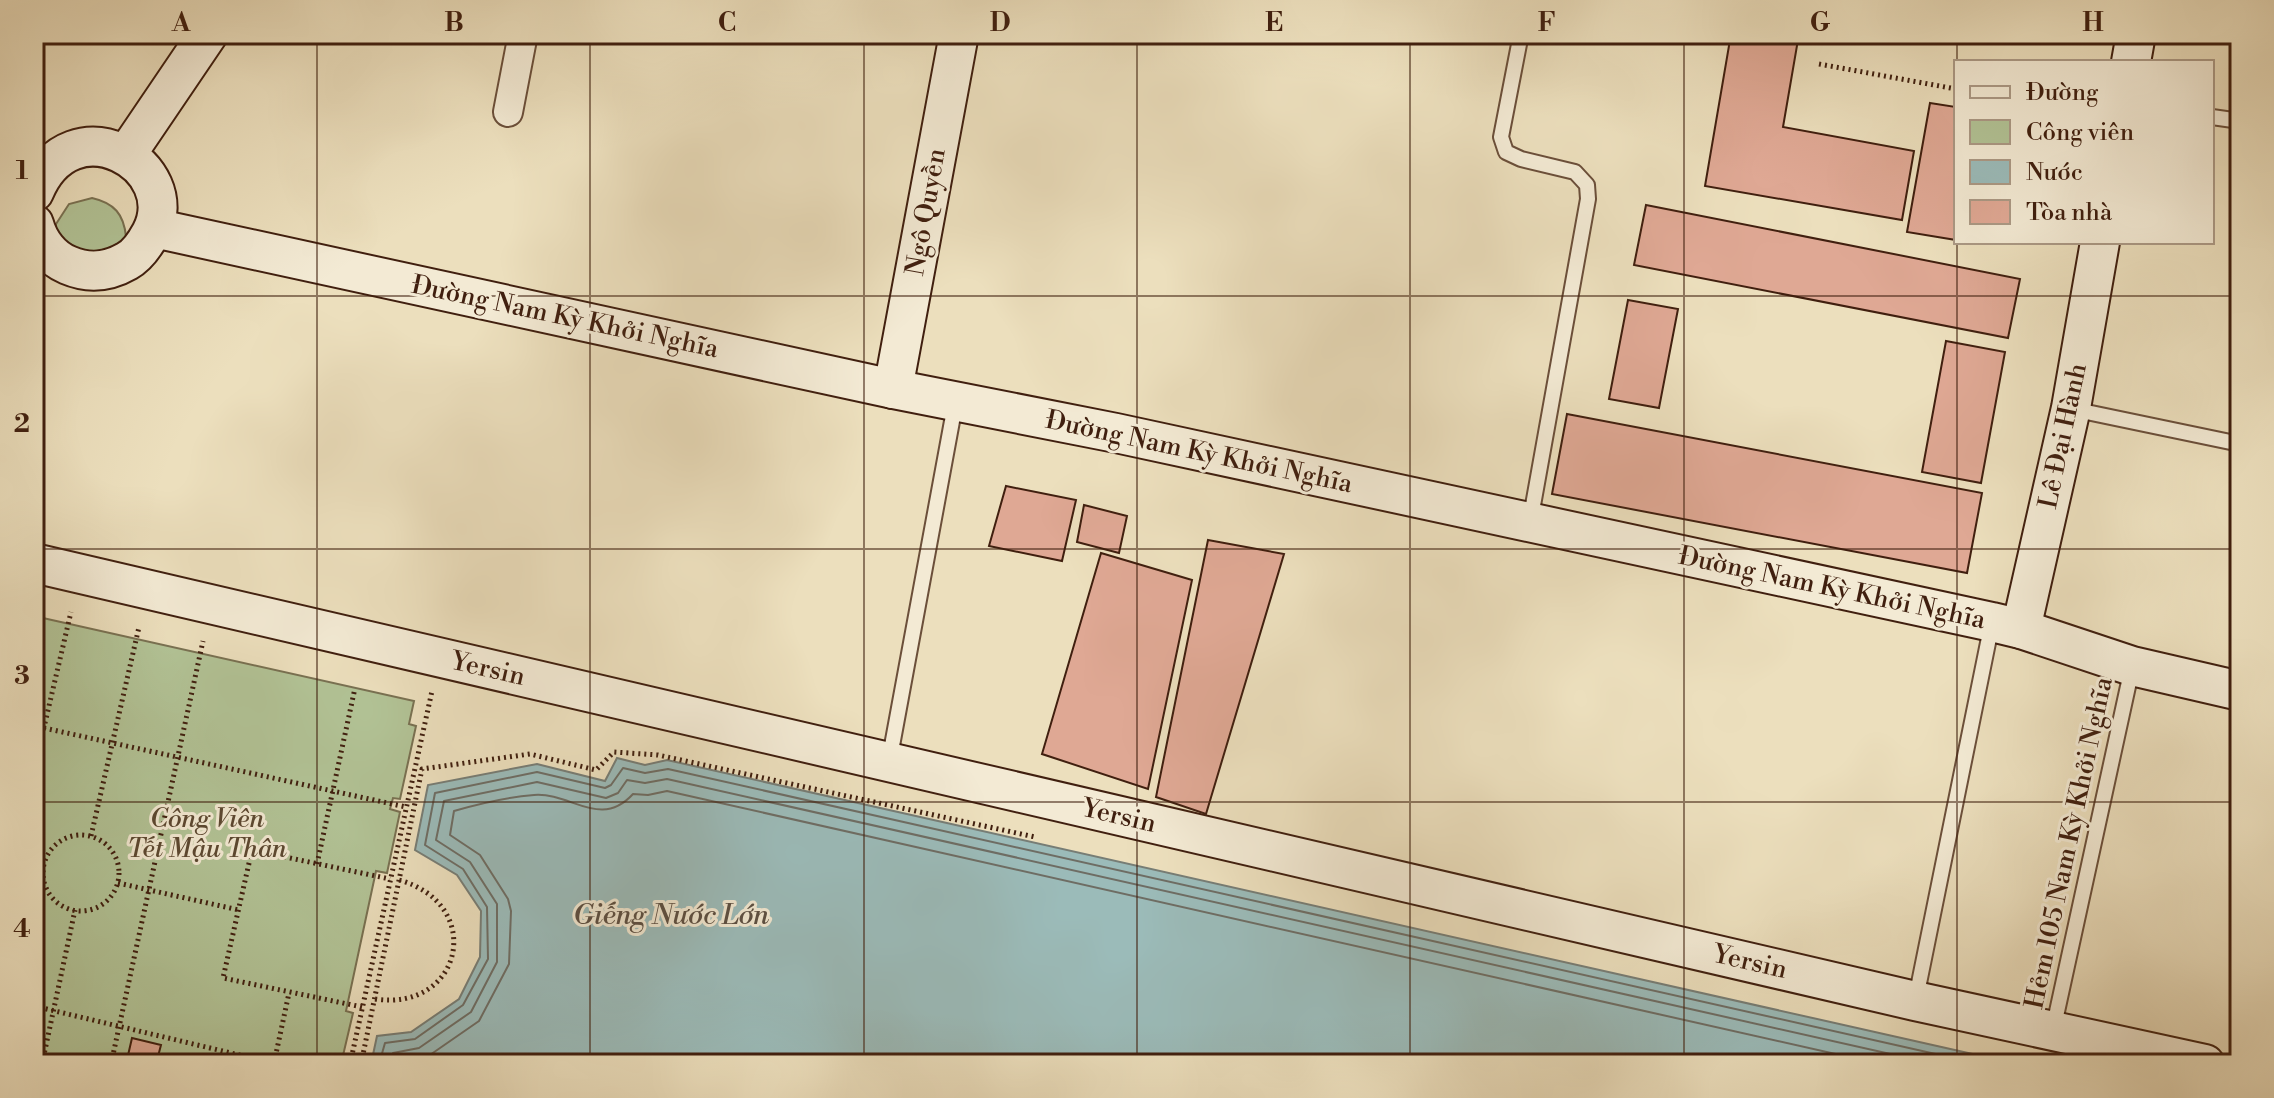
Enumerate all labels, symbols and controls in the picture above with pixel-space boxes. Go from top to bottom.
text: A [171,7,191,39]
text: B [444,7,464,39]
text: C [718,7,736,39]
text: D [990,7,1010,39]
text: E [1265,7,1283,39]
text: F [1538,7,1556,39]
text: G [1810,7,1831,39]
text: H [2082,7,2104,39]
legend [1954,60,2214,244]
text: Đường [2026,78,2099,108]
text: Công viên [2026,118,2134,148]
street label: Ngô Quyền [899,146,953,278]
text: 1 [16,155,29,187]
text: Nước [2026,158,2083,188]
text: Tòa nhà [2026,198,2113,228]
street label: Đường Nam Kỳ Khởi Nghĩa [409,269,722,365]
street label: Lê Đại Hành [2032,360,2094,512]
street label: Đường Nam Kỳ Khởi Nghĩa [1043,404,1356,500]
text: 2 [14,408,30,440]
street label: Đường Nam Kỳ Khởi Nghĩa [1676,540,1989,636]
street label: Yersin [446,645,528,693]
text: 3 [14,660,30,692]
street label: Hẻm 105 Nam Kỳ Khởi Nghĩa [2018,673,2120,1012]
street label: Yersin [1077,792,1159,840]
park label: Công Viên Tết Mậu Thân [127,803,287,865]
water label: Giếng Nước Lớn [573,898,769,933]
text: 4 [13,913,31,945]
street label: Yersin [1708,938,1790,986]

